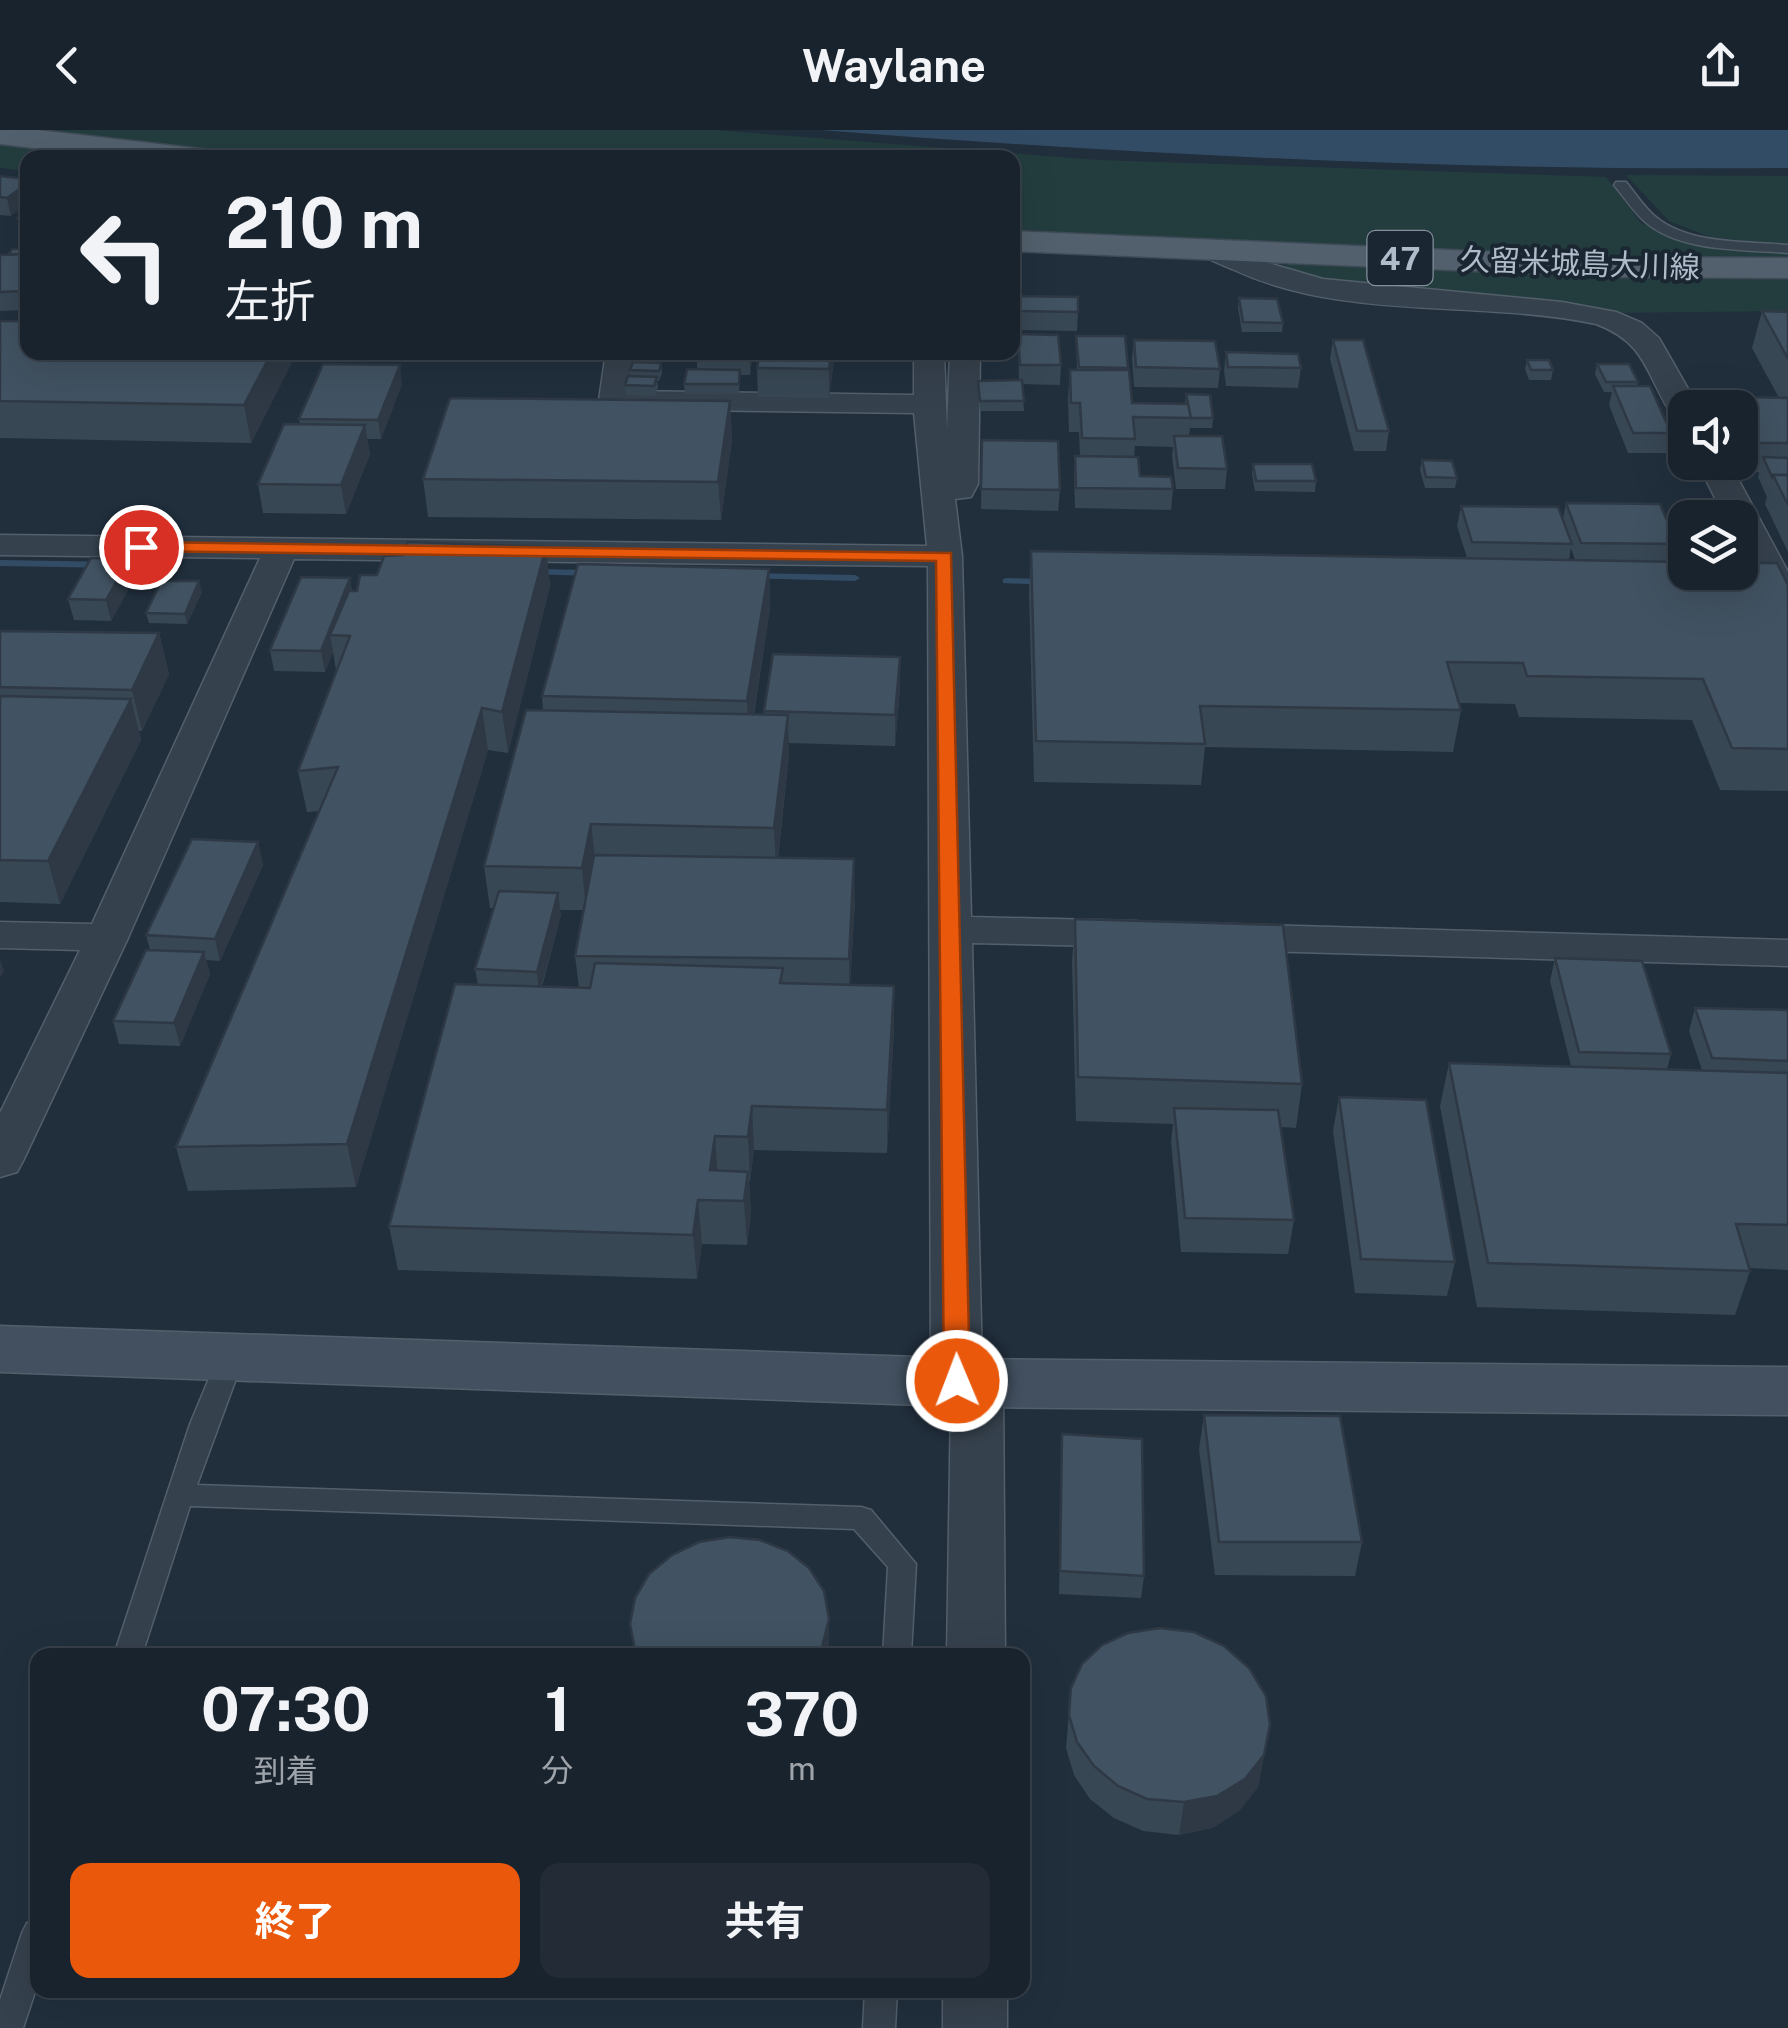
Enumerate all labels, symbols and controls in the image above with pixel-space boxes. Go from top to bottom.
icon: back [40,38,95,93]
icon: share [1693,38,1748,93]
text: Waylane [802,39,986,92]
text: 210 m [225,181,423,264]
icon: left [60,190,190,320]
road number: 47 [1368,231,1432,285]
street label: 久留米城島大川線 [1459,241,1701,285]
text: 左折 [225,274,315,327]
map controls [1668,390,1758,590]
button: sound [1668,390,1758,480]
button: layers [1668,500,1758,590]
pin [99,505,184,590]
icon: arrive [114,520,169,575]
position arrow [905,1329,1009,1433]
text: 07:30 [201,1674,371,1745]
text: 1 [545,1674,570,1745]
text: 370 [744,1679,859,1750]
text: m [788,1750,816,1787]
text: 到着 [254,1752,318,1789]
text: 分 [542,1752,574,1789]
button: 終了 [70,1863,520,1978]
button: 共有 [540,1863,990,1978]

